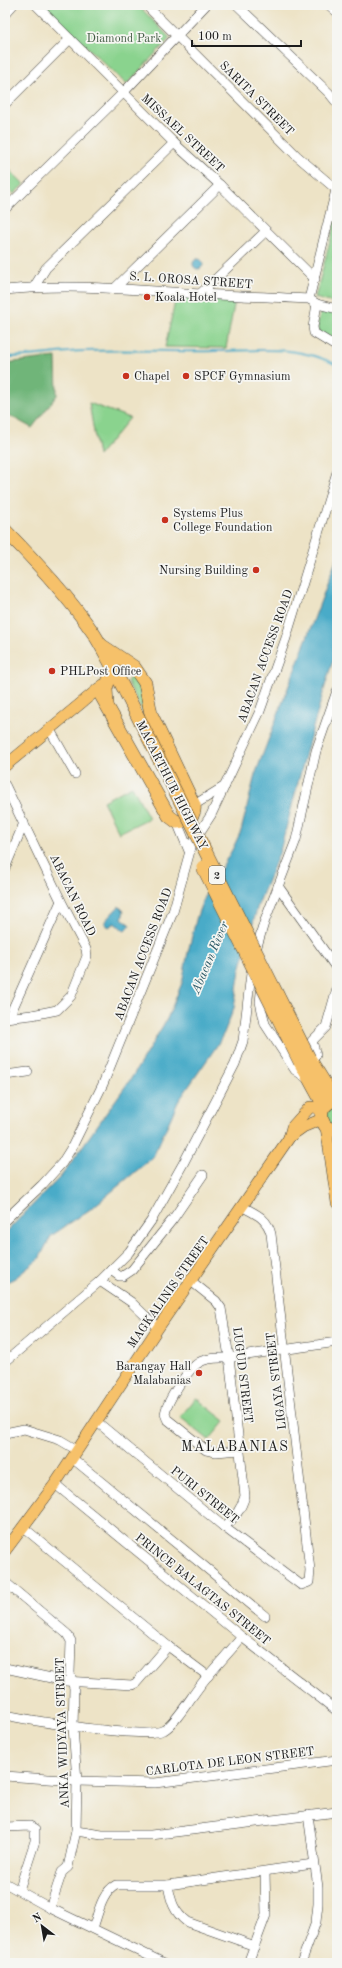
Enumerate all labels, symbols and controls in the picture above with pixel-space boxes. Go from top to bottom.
scale bar [192,22,301,48]
text: 100 m [198,31,232,43]
park label: Diamond Park [87,33,161,45]
street label: SARITA STREET [217,59,296,138]
street label: MISSAEL STREET [139,93,226,175]
street label: S. L. OROSA STREET [129,271,253,291]
marker: Koala Hotel [142,292,152,302]
place label: Koala Hotel [155,292,217,304]
marker: Chapel [121,371,131,381]
place label: Chapel [134,371,169,383]
marker: SPCF Gymnasium [181,371,191,381]
place label: SPCF Gymnasium [194,371,291,383]
place label: Systems Plus College Foundation [173,508,273,534]
marker: Systems Plus College Foundation [160,515,170,525]
place label: Nursing Building [159,565,249,577]
marker: Nursing Building [251,565,261,575]
street label: ABACAN ACCESS ROAD [236,588,296,725]
marker: PHLPost Office [47,666,57,676]
place label: PHLPost Office [60,666,142,678]
street label: MACARTHUR HIGHWAY [133,719,209,852]
street label: ABACAN ROAD [47,853,97,938]
road number: 2 [209,866,225,884]
street label: ABACAN ACCESS ROAD [113,887,175,1022]
water label: Abacan River [189,919,232,996]
street label: MAGKALINIS STREET [126,1235,212,1350]
street label: LUGUD STREET [230,1326,254,1424]
street label: LIGAYA STREET [265,1331,289,1430]
place label: Barangay Hall Malabanias [116,1361,191,1387]
marker: Barangay Hall Malabanias [194,1368,204,1378]
district label: MALABANIAS [181,1440,289,1454]
street label: PURI STREET [168,1465,241,1527]
street label: PRINCE BALAGTAS STREET [133,1532,272,1648]
street label: ANKA WIDYAYA STREET [54,1657,72,1809]
street label: CARLOTA DE LEON STREET [145,1746,315,1778]
north arrow [22,1906,62,1946]
text: N [31,1912,45,1926]

